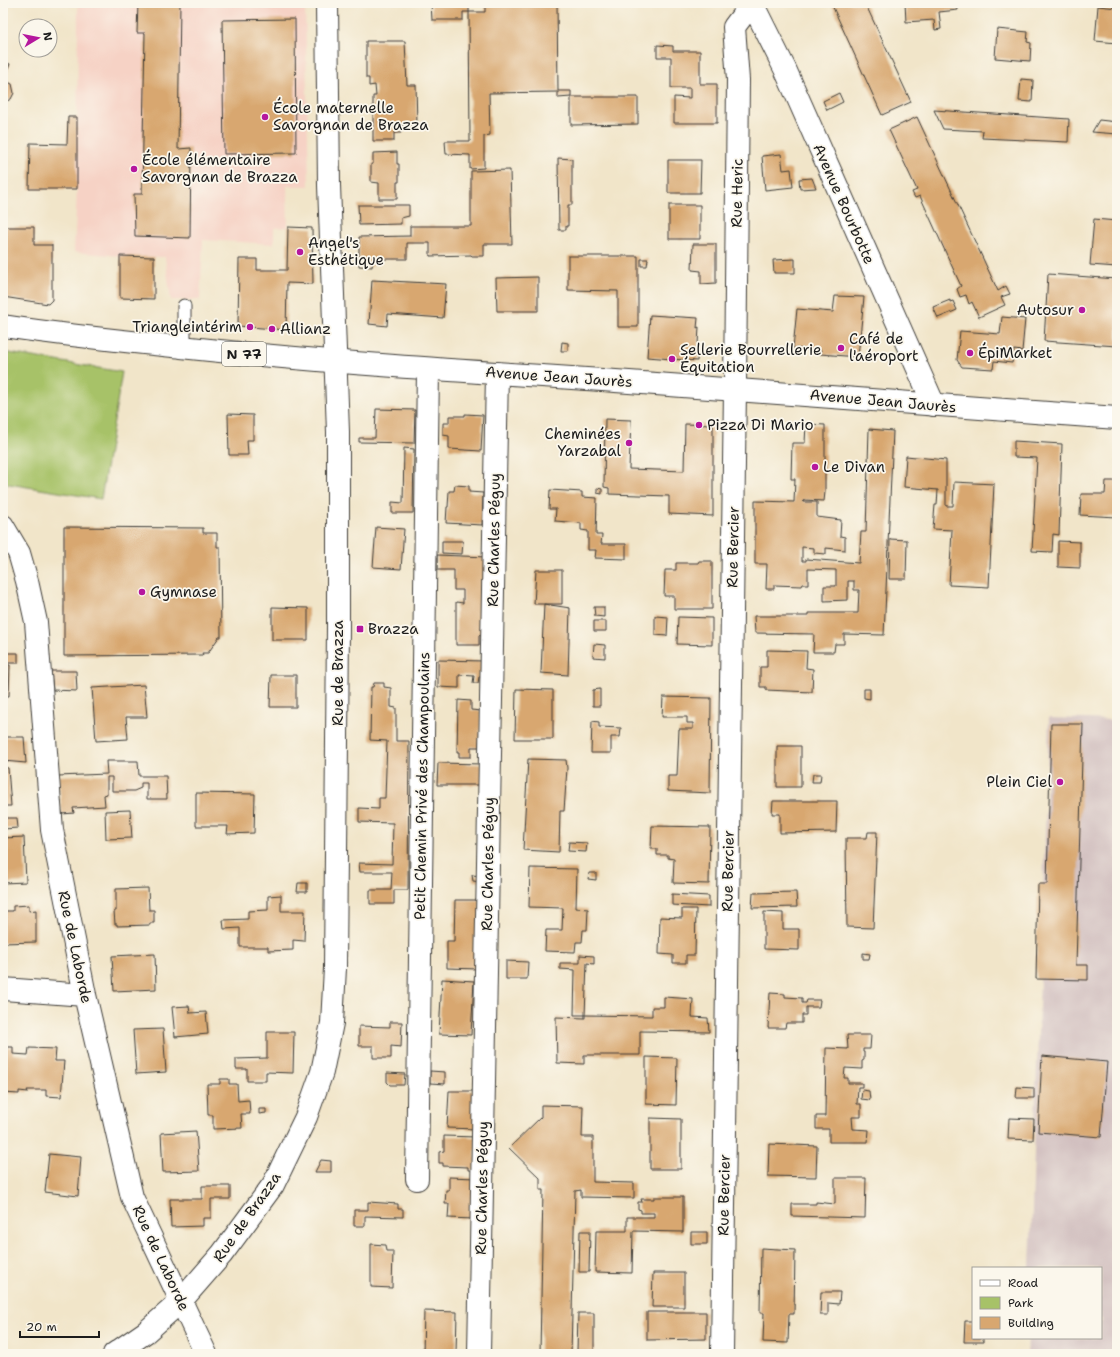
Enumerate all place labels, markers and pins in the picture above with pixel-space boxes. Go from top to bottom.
place label: École maternelle Savorgnan de Brazza [273,97,429,135]
marker: École maternelle Savorgnan de Brazza [260,112,270,122]
place label: École élémentaire Savorgnan de Brazza [142,149,298,187]
marker: École élémentaire Savorgnan de Brazza [129,164,139,174]
place label: Angel's Esthétique [308,233,384,270]
marker: Angel's Esthétique [295,247,305,257]
place label: Autosur [1017,300,1074,320]
marker: Autosur [1077,305,1087,315]
place label: Triangleintérim [132,317,242,337]
place label: Allianz [280,319,331,339]
marker: Triangleintérim [245,322,255,332]
marker: Allianz [267,324,277,334]
place label: Café de l'aéroport [849,329,919,366]
place label: Sellerie Bourrellerie Équitation [680,340,822,377]
place label: ÉpiMarket [978,342,1052,363]
marker: Café de l'aéroport [836,343,846,353]
marker: ÉpiMarket [965,348,975,358]
marker: Sellerie Bourrellerie Équitation [667,354,677,364]
place label: Pizza Di Mario [707,415,814,435]
marker: Pizza Di Mario [694,420,704,430]
place label: Cheminées Yarzabal [544,424,621,461]
marker: Cheminées Yarzabal [624,438,634,448]
place label: Le Divan [823,457,885,477]
marker: Le Divan [810,462,820,472]
place label: Gymnase [150,582,217,602]
marker: Gymnase [137,587,147,597]
place label: Brazza [368,619,419,639]
marker: Brazza [355,624,365,634]
place label: Plein Ciel [986,772,1052,792]
marker: Plein Ciel [1055,777,1065,787]

